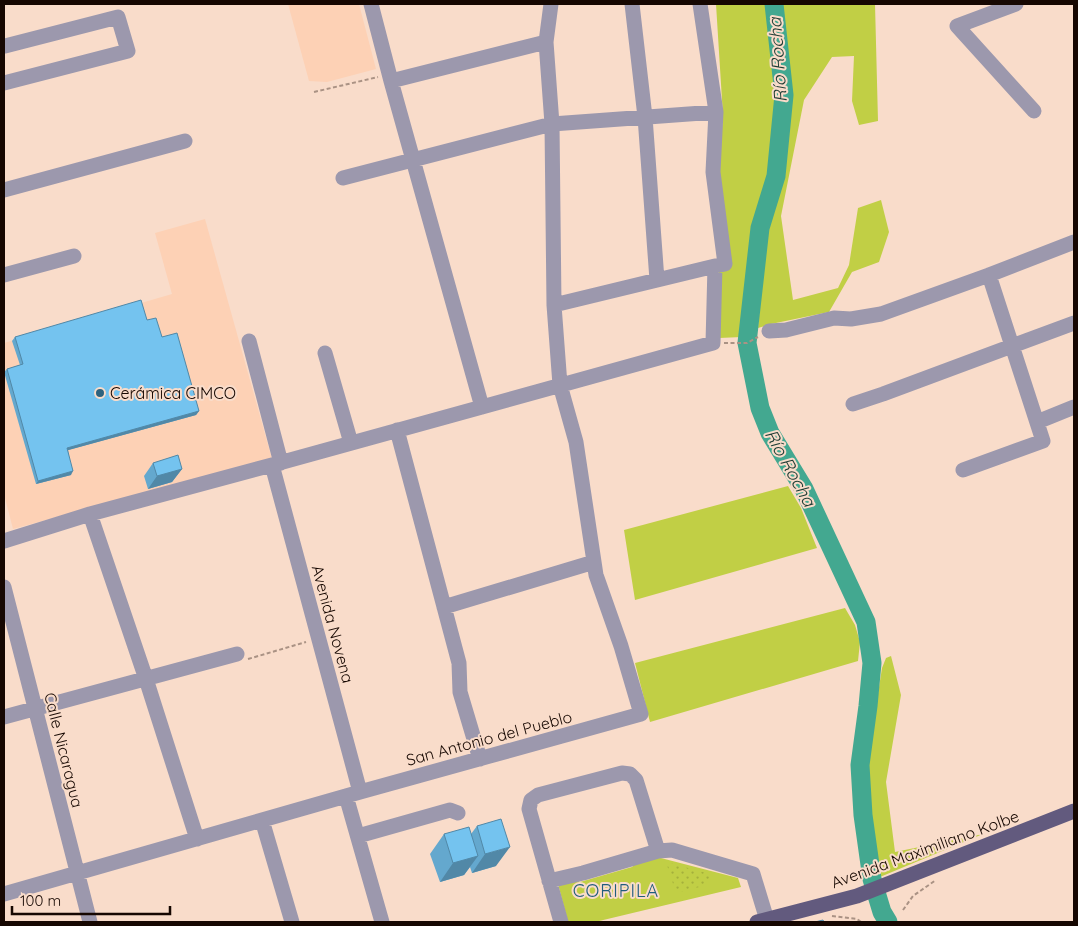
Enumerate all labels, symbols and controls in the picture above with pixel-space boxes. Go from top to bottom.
water label: Río Rocha [763,16,792,103]
place label: Cerámica CIMCO [110,383,236,403]
marker: Cerámica CIMCO [94,387,106,399]
water label: Río Rocha [760,425,822,511]
street label: Avenida Novena [308,563,358,685]
street label: Calle Nicaragua [40,690,88,810]
street label: San Antonio del Pueblo [404,706,574,770]
street label: Avenida Maximiliano Kolbe [828,806,1022,892]
district label: CORIPILA [573,879,659,902]
scale bar [12,884,170,916]
text: 100 m [20,891,61,910]

